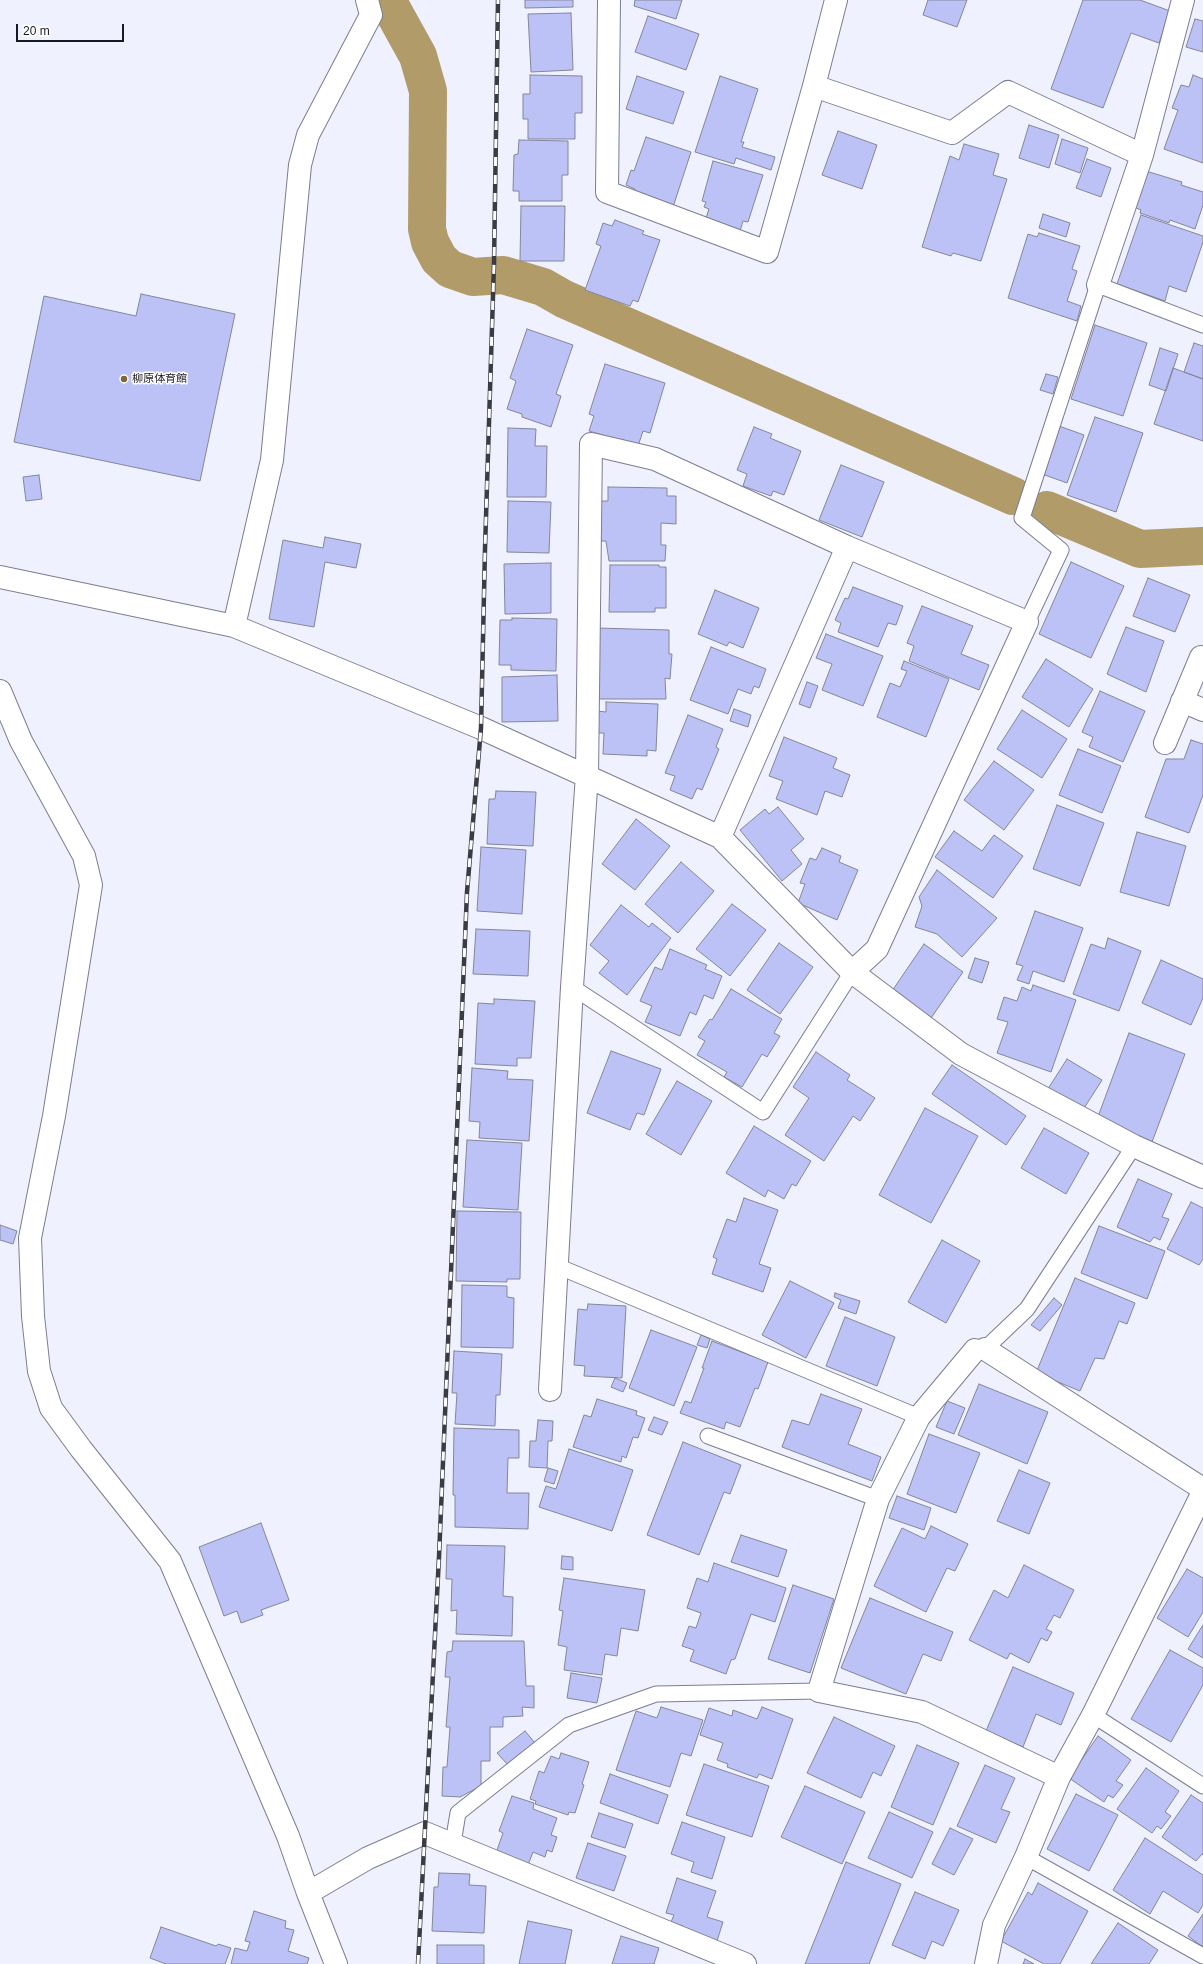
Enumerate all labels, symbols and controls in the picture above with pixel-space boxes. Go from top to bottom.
scale bar [18,16,126,42]
text: 20 m [23,24,50,38]
place label: 柳原体育館 [132,372,187,386]
marker: 柳原体育館 [119,374,129,384]

